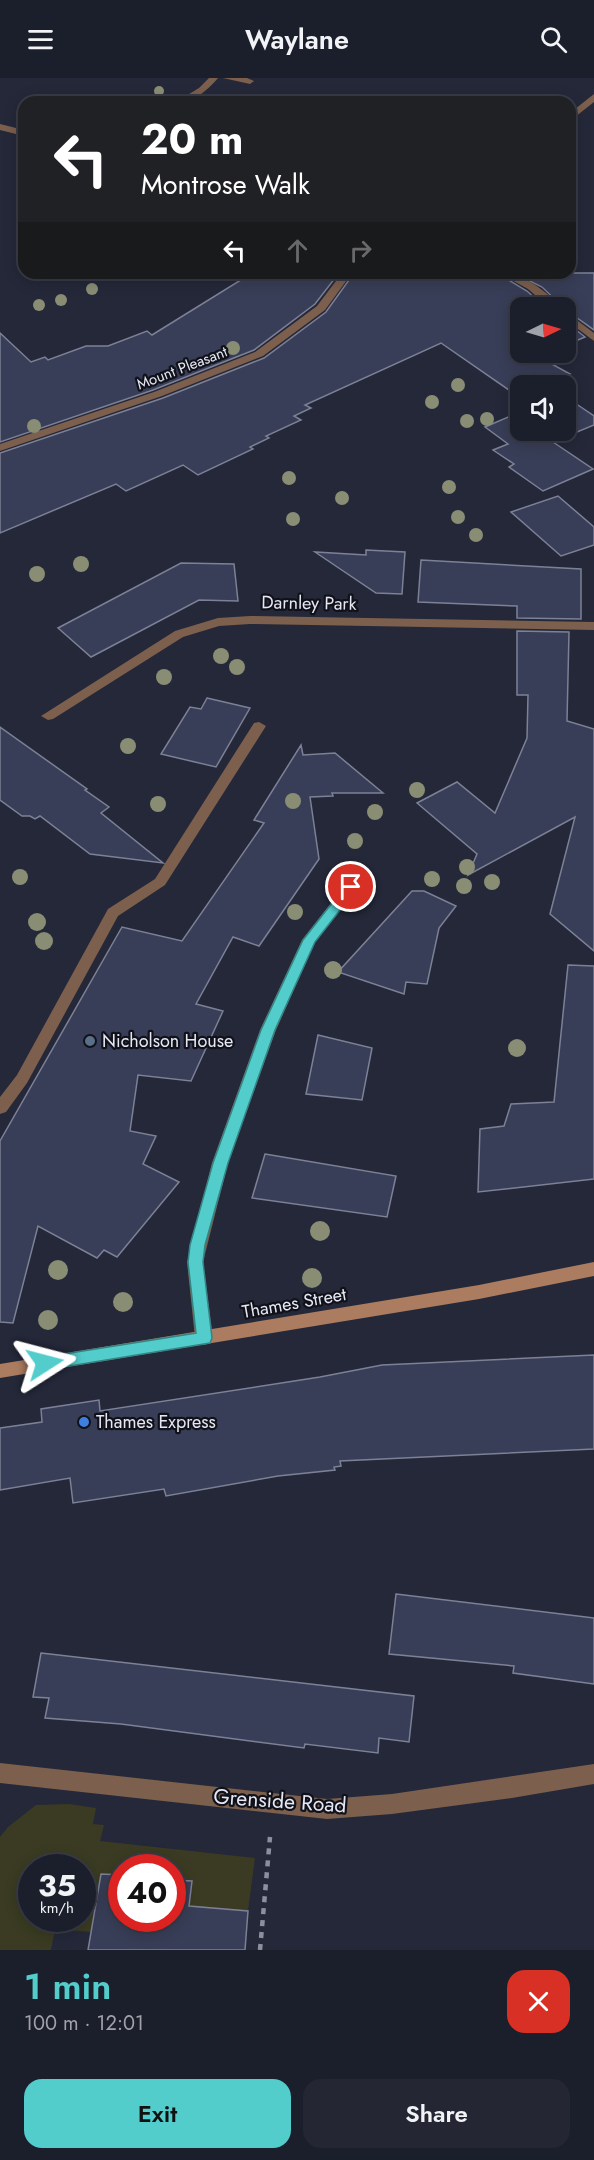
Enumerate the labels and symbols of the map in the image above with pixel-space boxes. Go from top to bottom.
north arrow [510,297,576,363]
street label: Mount Pleasant [133,340,231,395]
street label: Darnley Park [261,589,357,617]
pin [325,861,376,912]
place label: Nicholson House [102,1028,233,1054]
marker: Nicholson House [83,1034,97,1048]
street label: Thames Street [240,1281,349,1325]
position arrow [13,1331,77,1395]
place label: Thames Express [96,1409,216,1435]
marker: Thames Express [77,1415,91,1429]
street label: Grenside Road [212,1781,348,1821]
speed limit sign: 40 [108,1854,186,1932]

